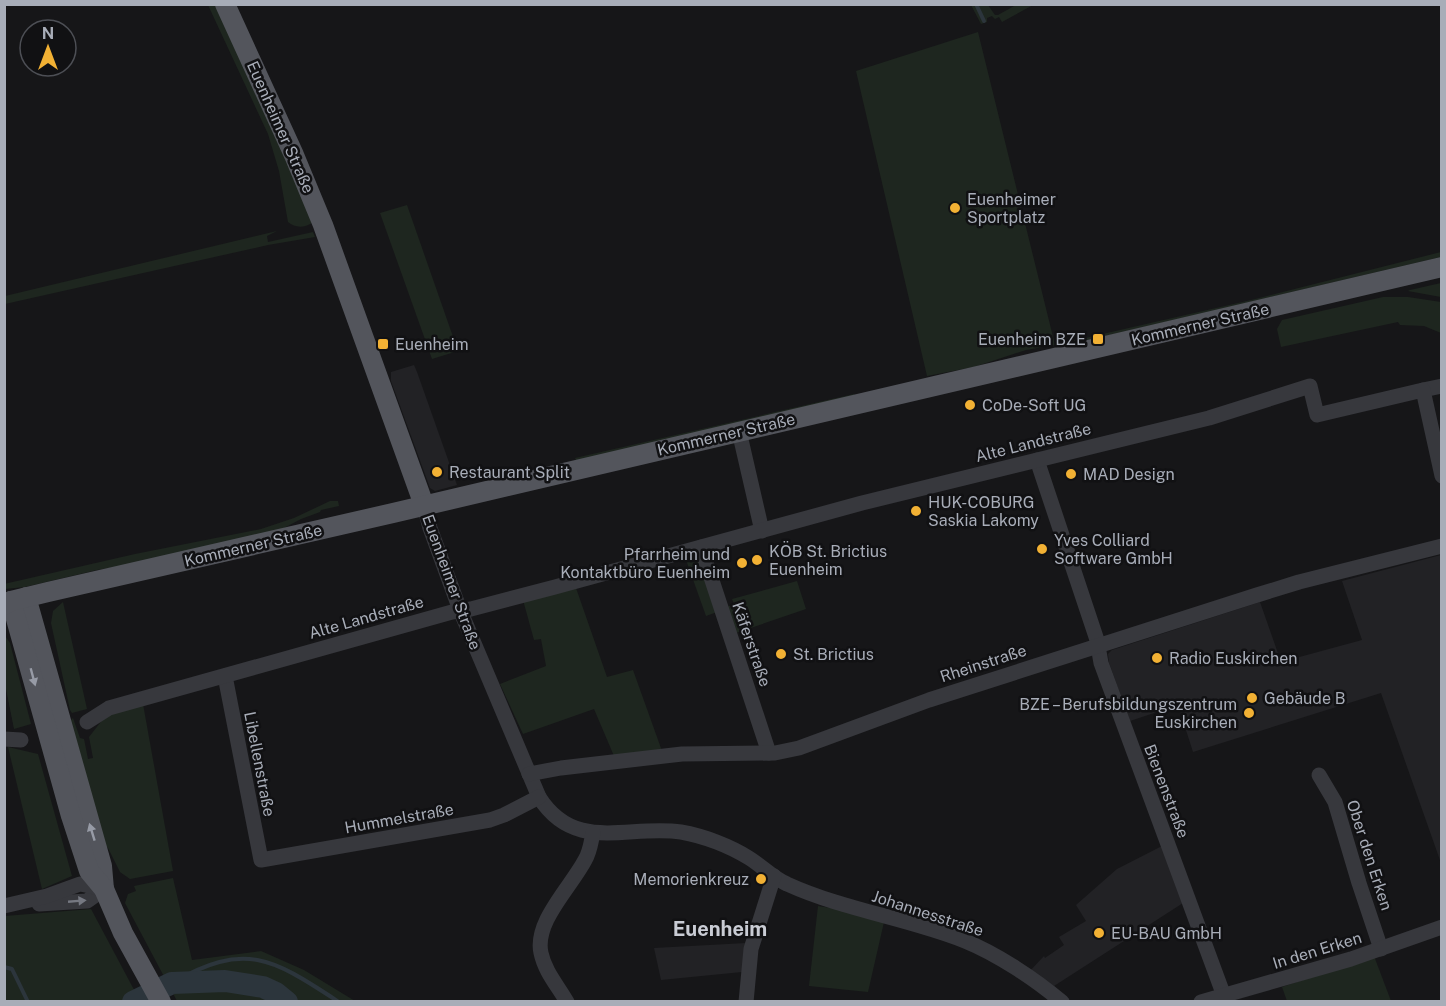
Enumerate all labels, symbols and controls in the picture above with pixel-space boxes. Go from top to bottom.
north arrow [18,18,78,78]
text: N [42,24,54,43]
street label: Euenheimer Straße [243,58,318,196]
place label: Euenheimer Sportplatz [967,190,1056,227]
marker: Euenheimer Sportplatz [948,201,962,215]
street label: Kommerner Straße [1129,299,1271,350]
place label: Euenheim BZE [978,330,1086,349]
marker: Euenheim BZE [1091,332,1105,346]
place label: Euenheim [395,335,469,354]
marker: Euenheim [376,337,390,351]
place label: CoDe-Soft UG [982,396,1086,415]
marker: CoDe-Soft UG [963,398,977,412]
street label: Kommerner Straße [655,409,797,460]
street label: Alte Landstraße [973,419,1093,466]
place label: Restaurant Split [449,463,570,482]
marker: Restaurant Split [430,465,444,479]
place label: MAD Design [1083,465,1175,484]
marker: MAD Design [1064,467,1078,481]
place label: HUK-COBURG Saskia Lakomy [928,493,1039,530]
marker: HUK-COBURG Saskia Lakomy [909,504,923,518]
street label: Euenheimer Straße [418,512,485,652]
street label: Kommerner Straße [182,520,324,571]
place label: Yves Colliard Software GmbH [1054,531,1173,568]
place label: KÖB St. Brictius Euenheim [769,541,887,579]
marker: Yves Colliard Software GmbH [1035,542,1049,556]
place label: Pfarrheim und Kontaktbüro Euenheim [560,545,730,582]
marker: KÖB St. Brictius Euenheim [750,553,764,567]
marker: Pfarrheim und Kontaktbüro Euenheim [735,556,749,570]
street label: Alte Landstraße [307,592,426,643]
street label: Käferstraße [728,599,775,689]
street label: Rheinstraße [938,641,1029,686]
place label: St. Brictius [793,645,874,664]
marker: St. Brictius [774,647,788,661]
place label: Radio Euskirchen [1169,649,1297,668]
marker: Radio Euskirchen [1150,651,1164,665]
one-way arrow [29,668,38,686]
place label: Gebäude B [1264,689,1346,708]
marker: Gebäude B [1245,691,1259,705]
place label: BZE – Berufsbildungszentrum Euskirchen [1019,695,1237,732]
marker: BZE – Berufsbildungszentrum Euskirchen [1242,706,1256,720]
street label: Libellenstraße [240,710,279,818]
street label: Bienenstraße [1140,742,1193,841]
street label: Ober den Erken [1343,798,1396,913]
street label: Hummelstraße [343,800,455,837]
one-way arrow [87,823,96,841]
place label: Memorienkreuz [633,870,749,889]
marker: Memorienkreuz [754,872,768,886]
street label: Johannesstraße [870,886,986,940]
one-way arrow [67,896,86,906]
district label: Euenheim [673,917,767,941]
place label: EU-BAU GmbH [1111,924,1222,943]
marker: EU-BAU GmbH [1092,926,1106,940]
street label: In den Erken [1270,928,1364,973]

